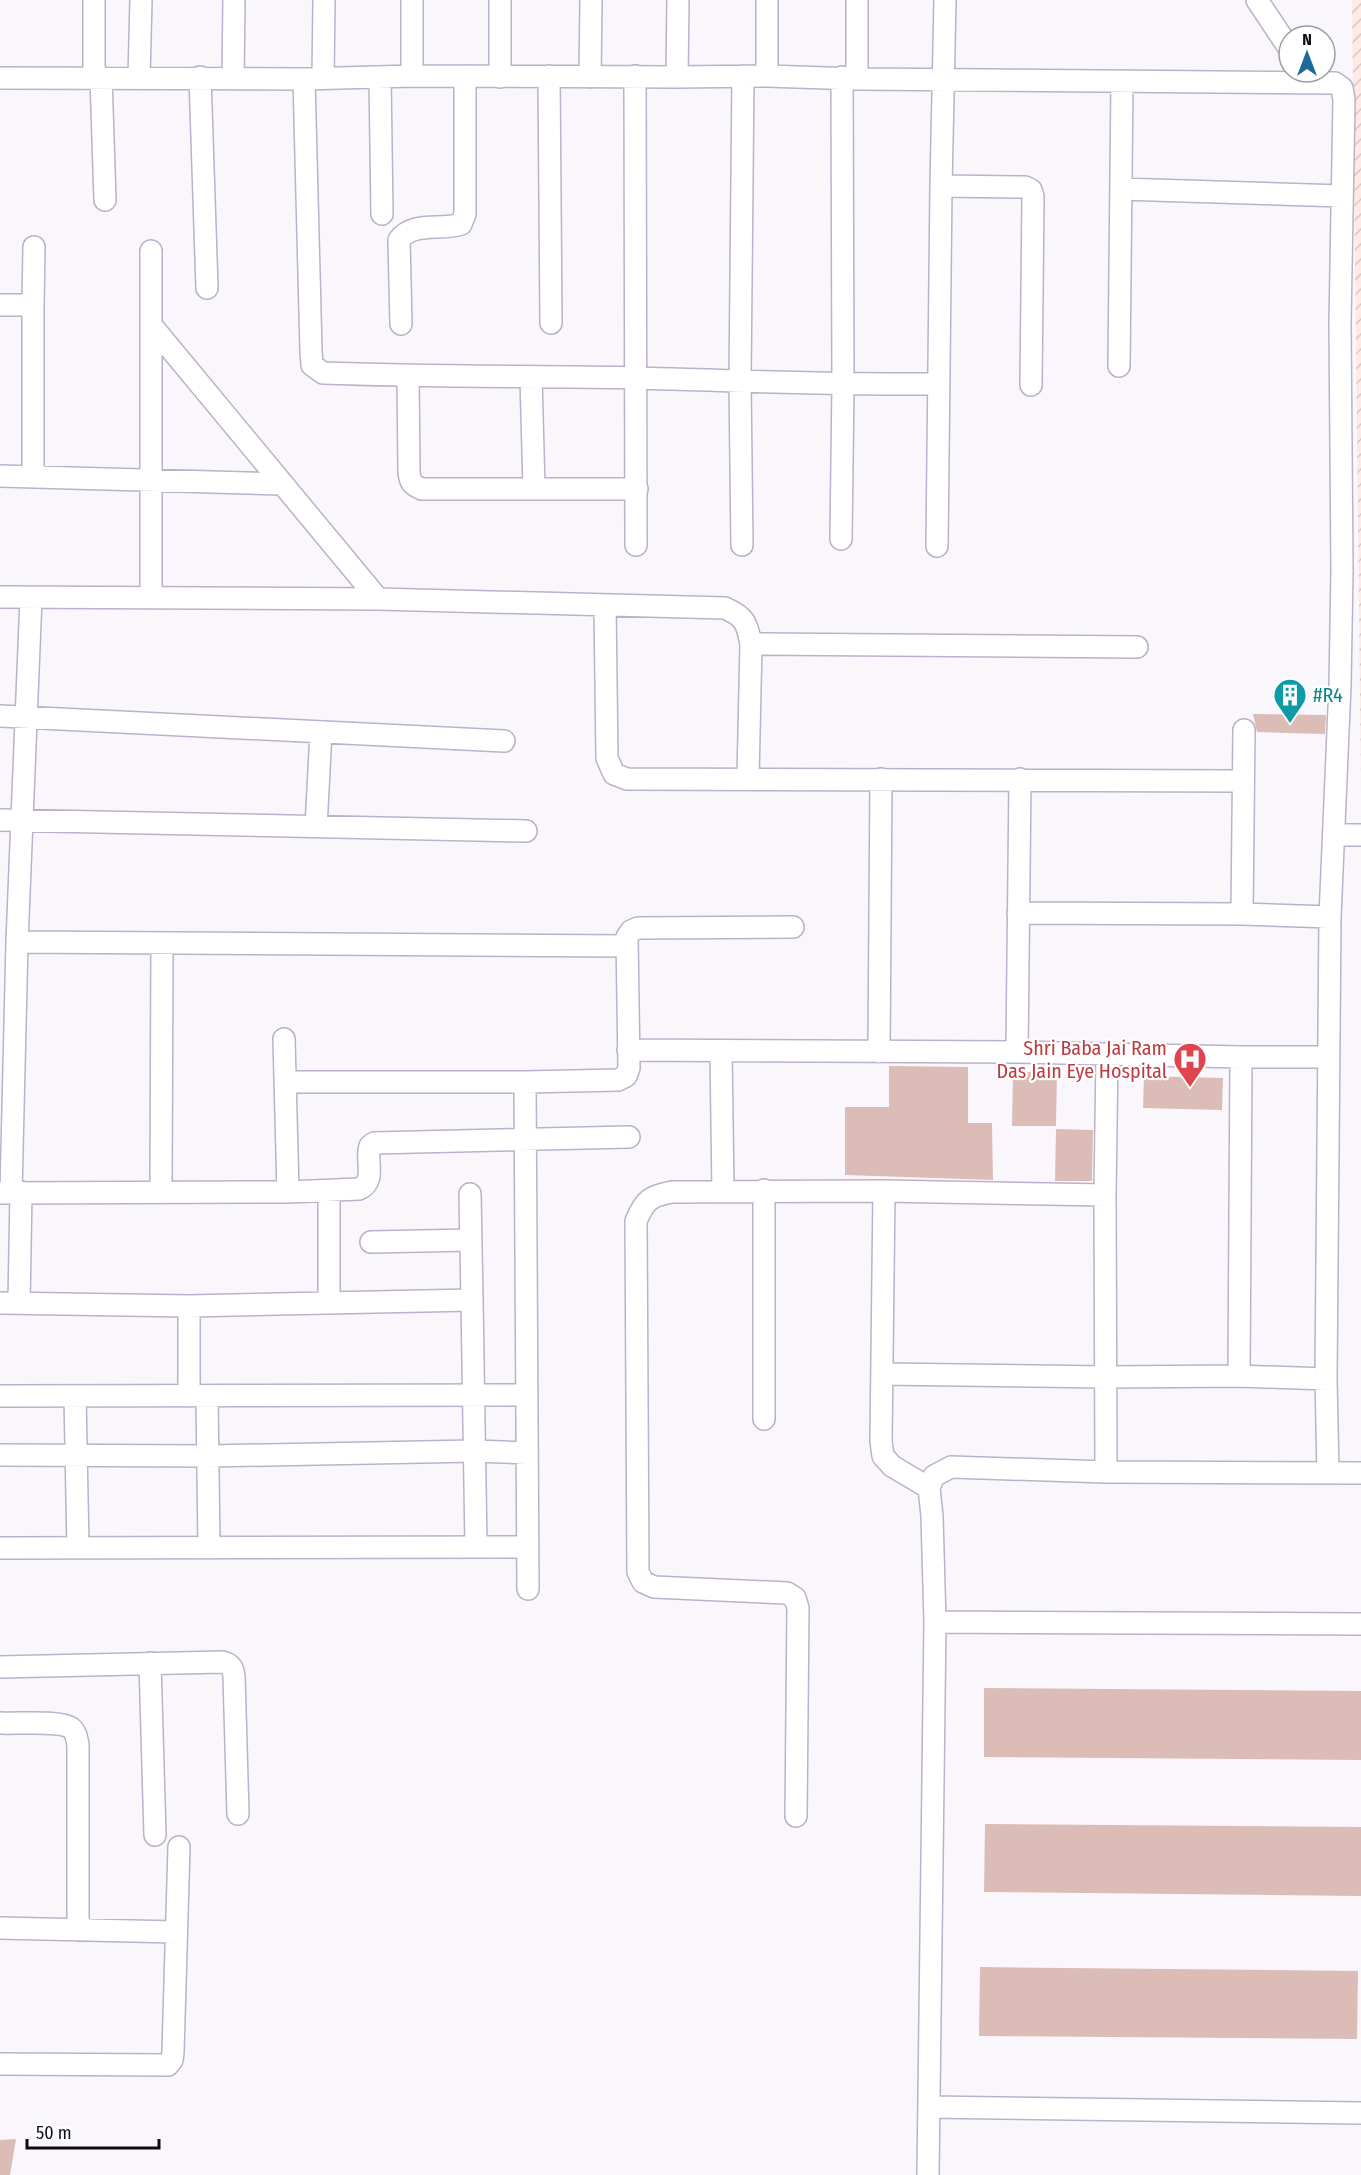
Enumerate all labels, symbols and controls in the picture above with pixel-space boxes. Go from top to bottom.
north arrow [1277,24,1337,84]
text: N [1302,30,1312,49]
building icon: #R4 [1272,677,1308,724]
place label: #R4 [1313,683,1343,707]
place label: Shri Baba Jai Ram Das Jain Eye Hospital [997,1036,1167,1083]
hospital icon: Shri Baba Jai Ram Das Jain Eye Hospital [1172,1041,1208,1088]
scale bar [27,2112,159,2150]
text: 50 m [36,2122,72,2144]

